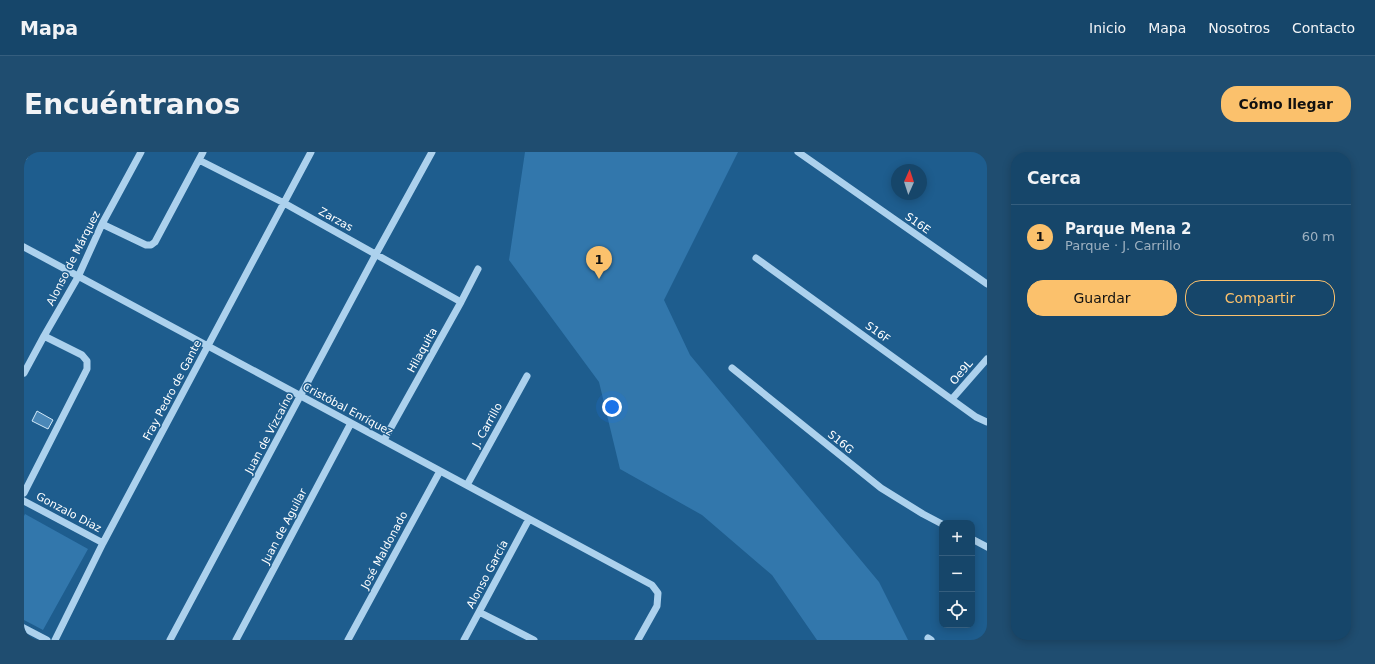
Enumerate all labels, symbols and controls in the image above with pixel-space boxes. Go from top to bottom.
text: Mapa [20,17,78,39]
text: Inicio [1089,20,1126,36]
text: Mapa [1148,20,1186,36]
text: Nosotros [1208,20,1270,36]
text: Contacto [1292,20,1355,36]
button: Cómo llegar [1221,86,1351,122]
text: Encuéntranos [24,88,240,121]
north arrow [891,164,927,200]
text: Cerca [1027,168,1081,188]
street label: Zarzas [316,205,355,234]
street label: Alonso de Márquez [44,209,103,308]
street label: S16E [903,210,933,237]
text: Parque Mena 2 [1065,220,1191,238]
text: 1 [1035,229,1045,244]
text: 60 m [1302,229,1335,244]
text: Parque · J. Carrillo [1065,238,1181,253]
pin: 1 [586,246,612,279]
button: Guardar [1027,280,1177,316]
button: Compartir [1185,280,1335,316]
street label: S16F [863,319,893,346]
street label: Hilaquita [405,326,440,375]
street label: Fray Pedro de Gante [140,338,205,443]
street label: Oe9L [947,357,976,387]
street label: Cristóbal Enríquez [300,380,395,439]
street label: Juan de Vizcaíno [242,390,297,477]
your location [602,397,622,417]
street label: J. Carrillo [469,400,505,451]
street label: S16G [825,428,856,457]
street label: Juan de Aguilar [259,486,310,567]
street label: Gonzalo Diaz [34,490,104,535]
street label: José Maldonado [358,509,411,592]
map controls [939,520,975,628]
button: + [939,520,975,556]
street label: Alonso García [464,538,511,611]
button: − [939,556,975,592]
button: locate [939,592,975,628]

